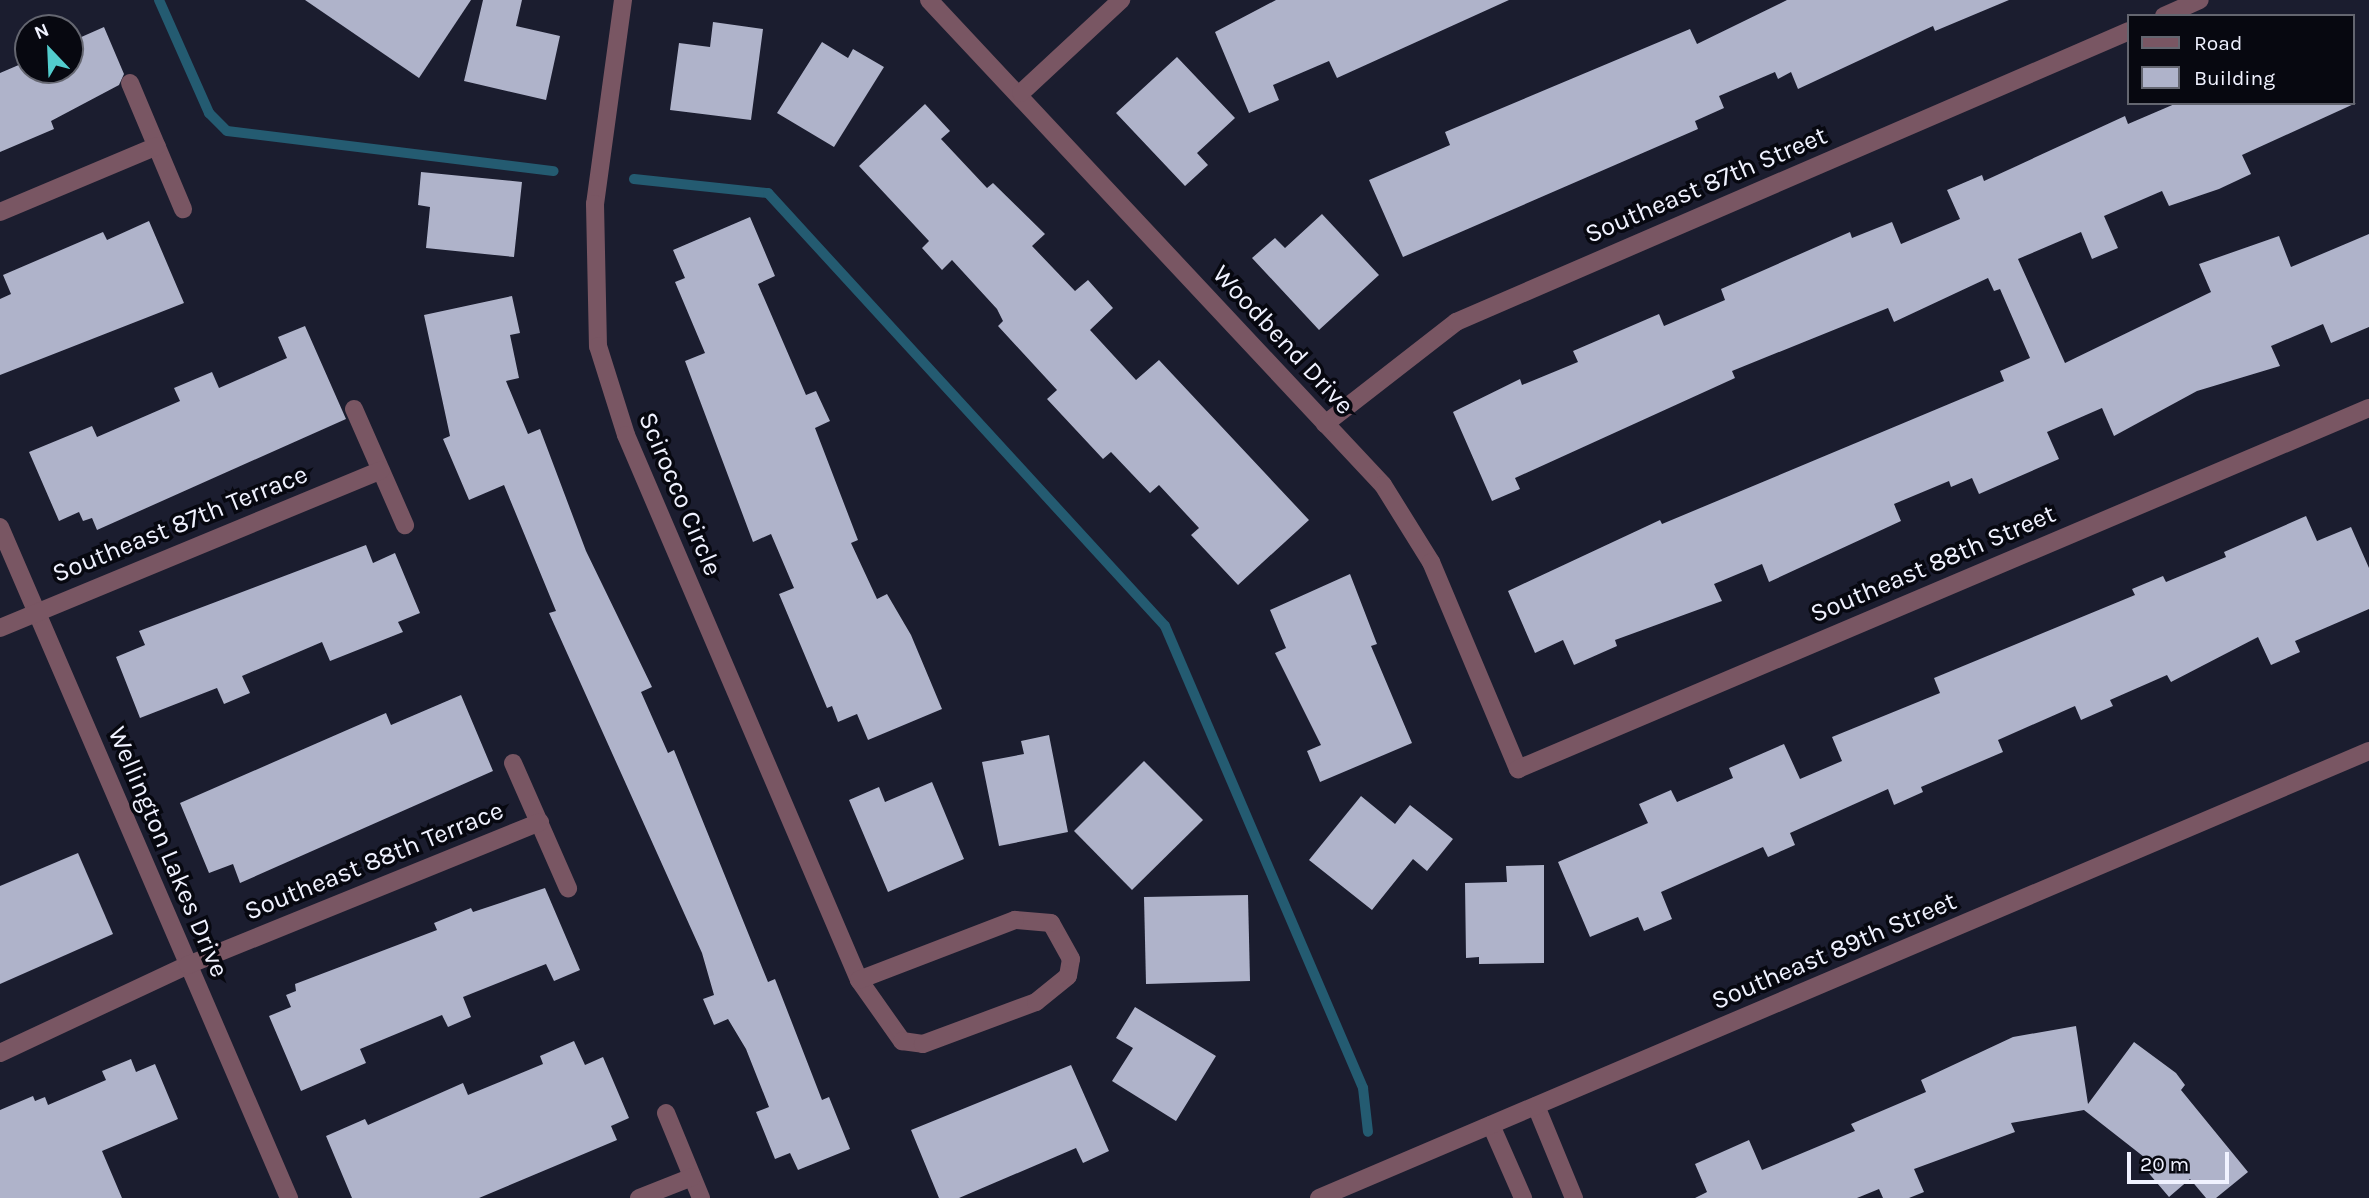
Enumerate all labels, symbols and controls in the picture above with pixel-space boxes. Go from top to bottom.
north arrow [14,14,84,84]
legend [2128,14,2355,105]
text: N [31,19,52,44]
text: Road [2194,31,2242,55]
text: Building [2194,66,2275,90]
street label: Southeast 87th Street [1580,120,1832,250]
street label: Woodbend Drive [1206,259,1360,421]
street label: Scirocco Circle [631,407,729,581]
street label: Southeast 87th Terrace [48,458,312,590]
street label: Southeast 88th Street [1806,498,2060,630]
street label: Wellington Lakes Drive [101,722,235,982]
street label: Southeast 88th Terrace [240,795,508,927]
street label: Southeast 89th Street [1707,885,1961,1017]
scale bar [2131,1138,2232,1182]
text: 20 m [2140,1152,2189,1176]

